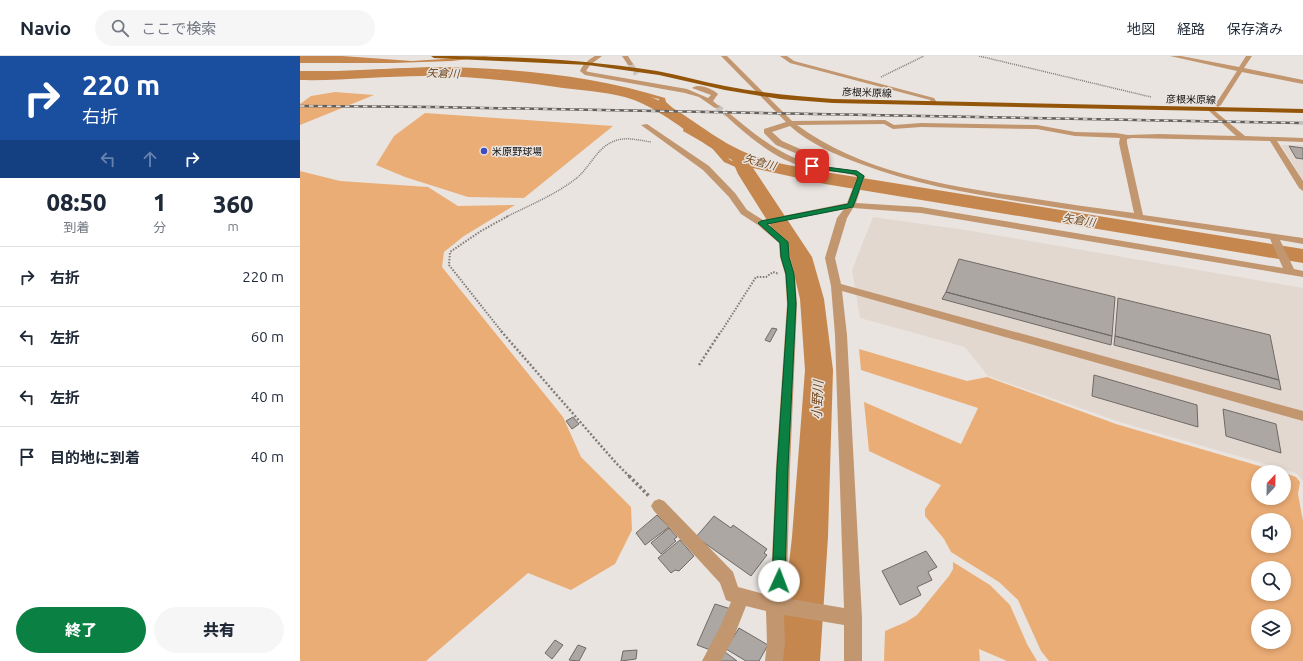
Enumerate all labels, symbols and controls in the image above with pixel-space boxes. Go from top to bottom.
search box [95,10,375,46]
text: Navio [20,17,71,39]
icon: search [109,17,131,39]
text: ここで検索 [141,20,216,37]
text: 地図 [1127,21,1155,37]
text: 経路 [1177,21,1205,37]
text: 保存済み [1227,21,1283,37]
water label: 矢倉川 [426,66,461,80]
text: 220 m [82,69,160,100]
icon: right [16,72,68,124]
street label: 彦根米原線 [842,86,892,99]
street label: 彦根米原線 [1166,94,1216,105]
text: 右折 [82,106,118,126]
marker: 米原野球場 [479,146,489,156]
place label: 米原野球場 [492,146,542,157]
icon: left [97,148,119,170]
icon: ahead [139,148,161,170]
icon: right [181,148,203,170]
pin [795,149,829,183]
water label: 矢倉川 [743,152,778,172]
icon: arrive [801,155,823,177]
text: 08:50 [46,189,107,216]
text: 1 [153,189,166,216]
text: 360 [213,191,254,218]
water label: 矢倉川 [1062,211,1097,229]
text: m [228,219,239,233]
text: 到着 [63,220,89,234]
text: 分 [153,220,166,234]
icon: right [16,266,38,288]
text: 220 m [242,268,284,285]
text: 右折 [50,269,80,286]
icon: left [16,326,38,348]
text: 60 m [251,328,284,345]
text: 左折 [50,329,80,346]
water label: 小野川 [809,378,825,420]
icon: left [16,386,38,408]
text: 40 m [251,388,284,405]
text: 左折 [50,389,80,406]
icon: arrive [16,446,38,468]
text: 40 m [251,448,284,465]
text: 目的地に到着 [50,449,140,466]
north arrow [1251,465,1291,505]
map controls [1251,465,1291,649]
button: sound [1251,513,1291,553]
position arrow [758,560,800,602]
button: search [1251,561,1291,601]
button: 終了 [16,607,146,653]
button: 共有 [154,607,284,653]
button: layers [1251,609,1291,649]

